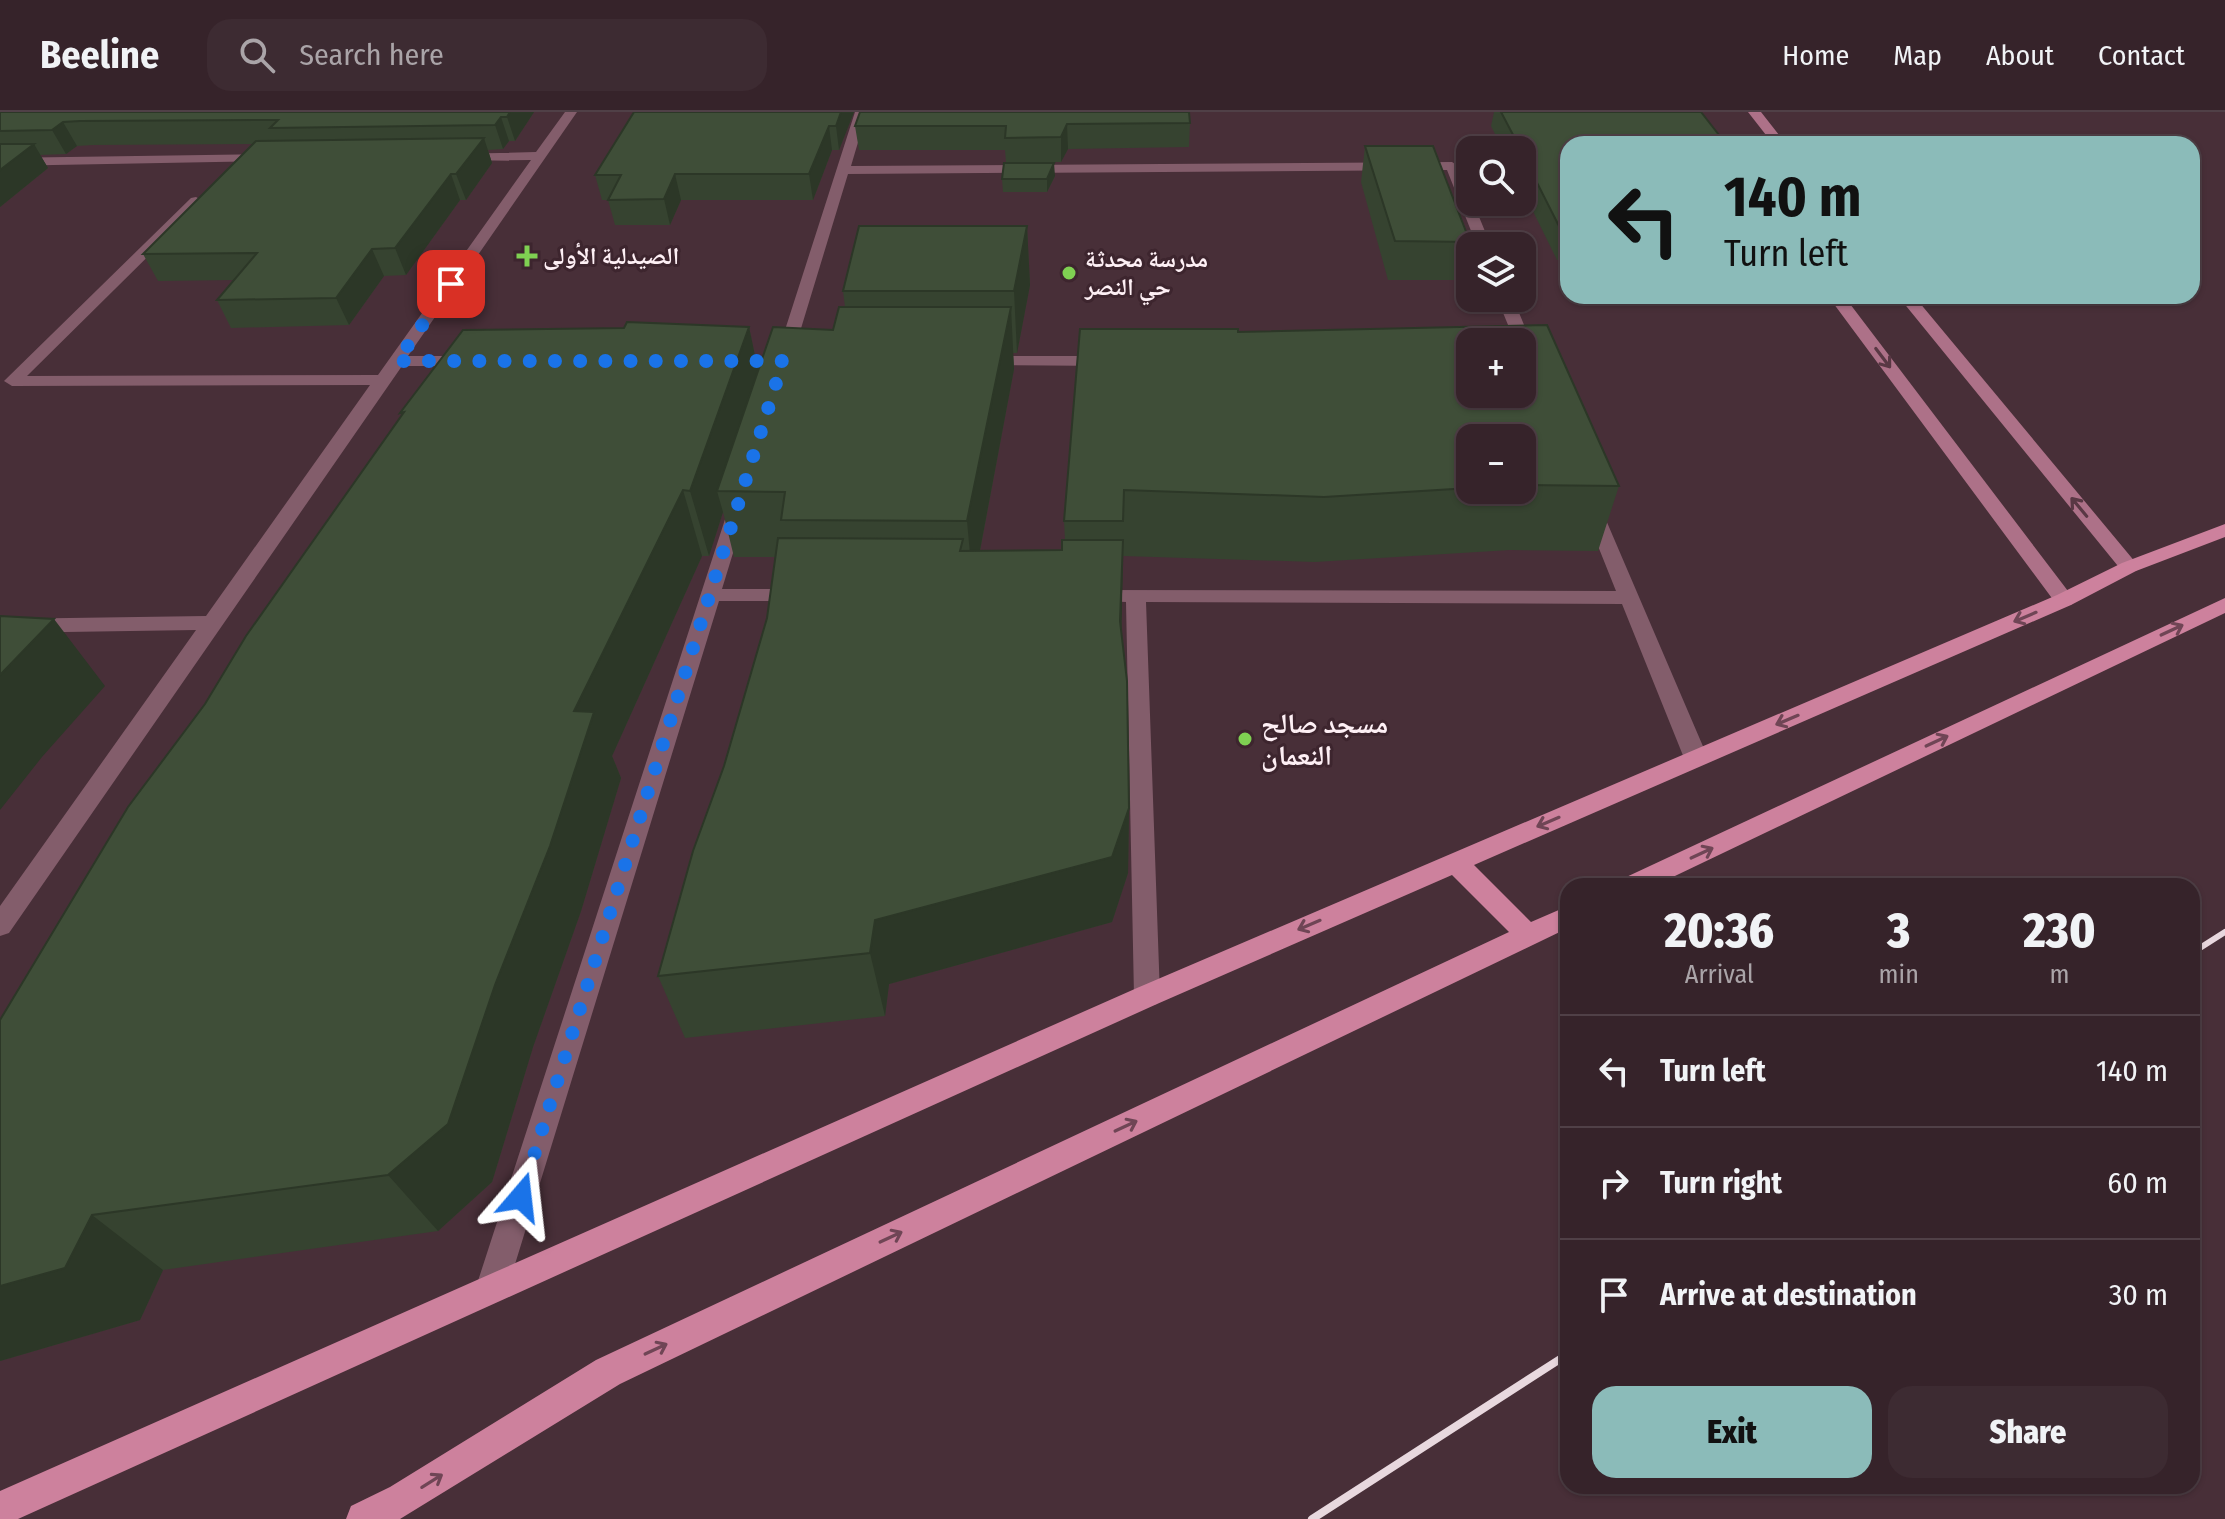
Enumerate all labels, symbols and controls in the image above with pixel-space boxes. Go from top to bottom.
search box [207,19,767,91]
text: Beeline [40,32,159,78]
icon: search [235,33,279,77]
text: Search here [299,37,444,73]
text: Home [1782,39,1849,72]
text: Map [1893,39,1942,72]
text: About [1986,39,2054,72]
text: Contact [2098,39,2185,72]
map controls [1456,136,1536,504]
button: search [1456,136,1536,216]
text: 140 m [1724,164,1861,231]
icon: left [1592,168,1696,272]
button: layers [1456,232,1536,312]
text: Turn left [1724,232,1848,276]
place label: الصيدلية الأولى [543,242,679,270]
place label: مدرسة محدثة حي النصر [1084,245,1208,306]
marker: الصيدلية الأولى [518,247,536,265]
pin [417,250,485,318]
icon: arrive [429,262,473,306]
marker: مدرسة محدثة حي النصر [1060,264,1078,282]
button: + [1456,328,1536,408]
one-way arrow [1874,347,1891,369]
button: − [1456,424,1536,504]
one-way arrow [2071,496,2089,517]
one-way arrow [2014,611,2038,626]
one-way arrow [2159,622,2183,637]
place label: مسجد صالح النعمان [1261,707,1388,772]
one-way arrow [1775,713,1799,728]
marker: مسجد صالح النعمان [1236,730,1254,748]
one-way arrow [1924,733,1948,748]
one-way arrow [1536,816,1560,831]
one-way arrow [1689,845,1713,860]
text: 20:36 [1664,902,1774,960]
text: 3 [1887,902,1910,960]
text: 230 [2023,902,2096,960]
one-way arrow [1297,919,1322,934]
text: Arrival [1685,959,1754,990]
text: min [1879,959,1919,990]
text: m [2049,959,2069,990]
icon: left [1592,1049,1636,1093]
text: Turn left [1660,1053,1766,1089]
text: 140 m [2096,1053,2168,1089]
one-way arrow [1113,1118,1137,1133]
position arrow [479,1155,563,1239]
icon: right [1592,1161,1636,1205]
text: Turn right [1660,1165,1782,1201]
text: 60 m [2107,1165,2168,1201]
one-way arrow [878,1229,902,1244]
icon: arrive [1592,1273,1636,1317]
text: Arrive at destination [1660,1277,1917,1313]
text: 30 m [2109,1277,2168,1313]
one-way arrow [643,1341,667,1356]
button: Exit [1592,1386,1872,1478]
button: Share [1888,1386,2168,1478]
one-way arrow [420,1473,443,1489]

